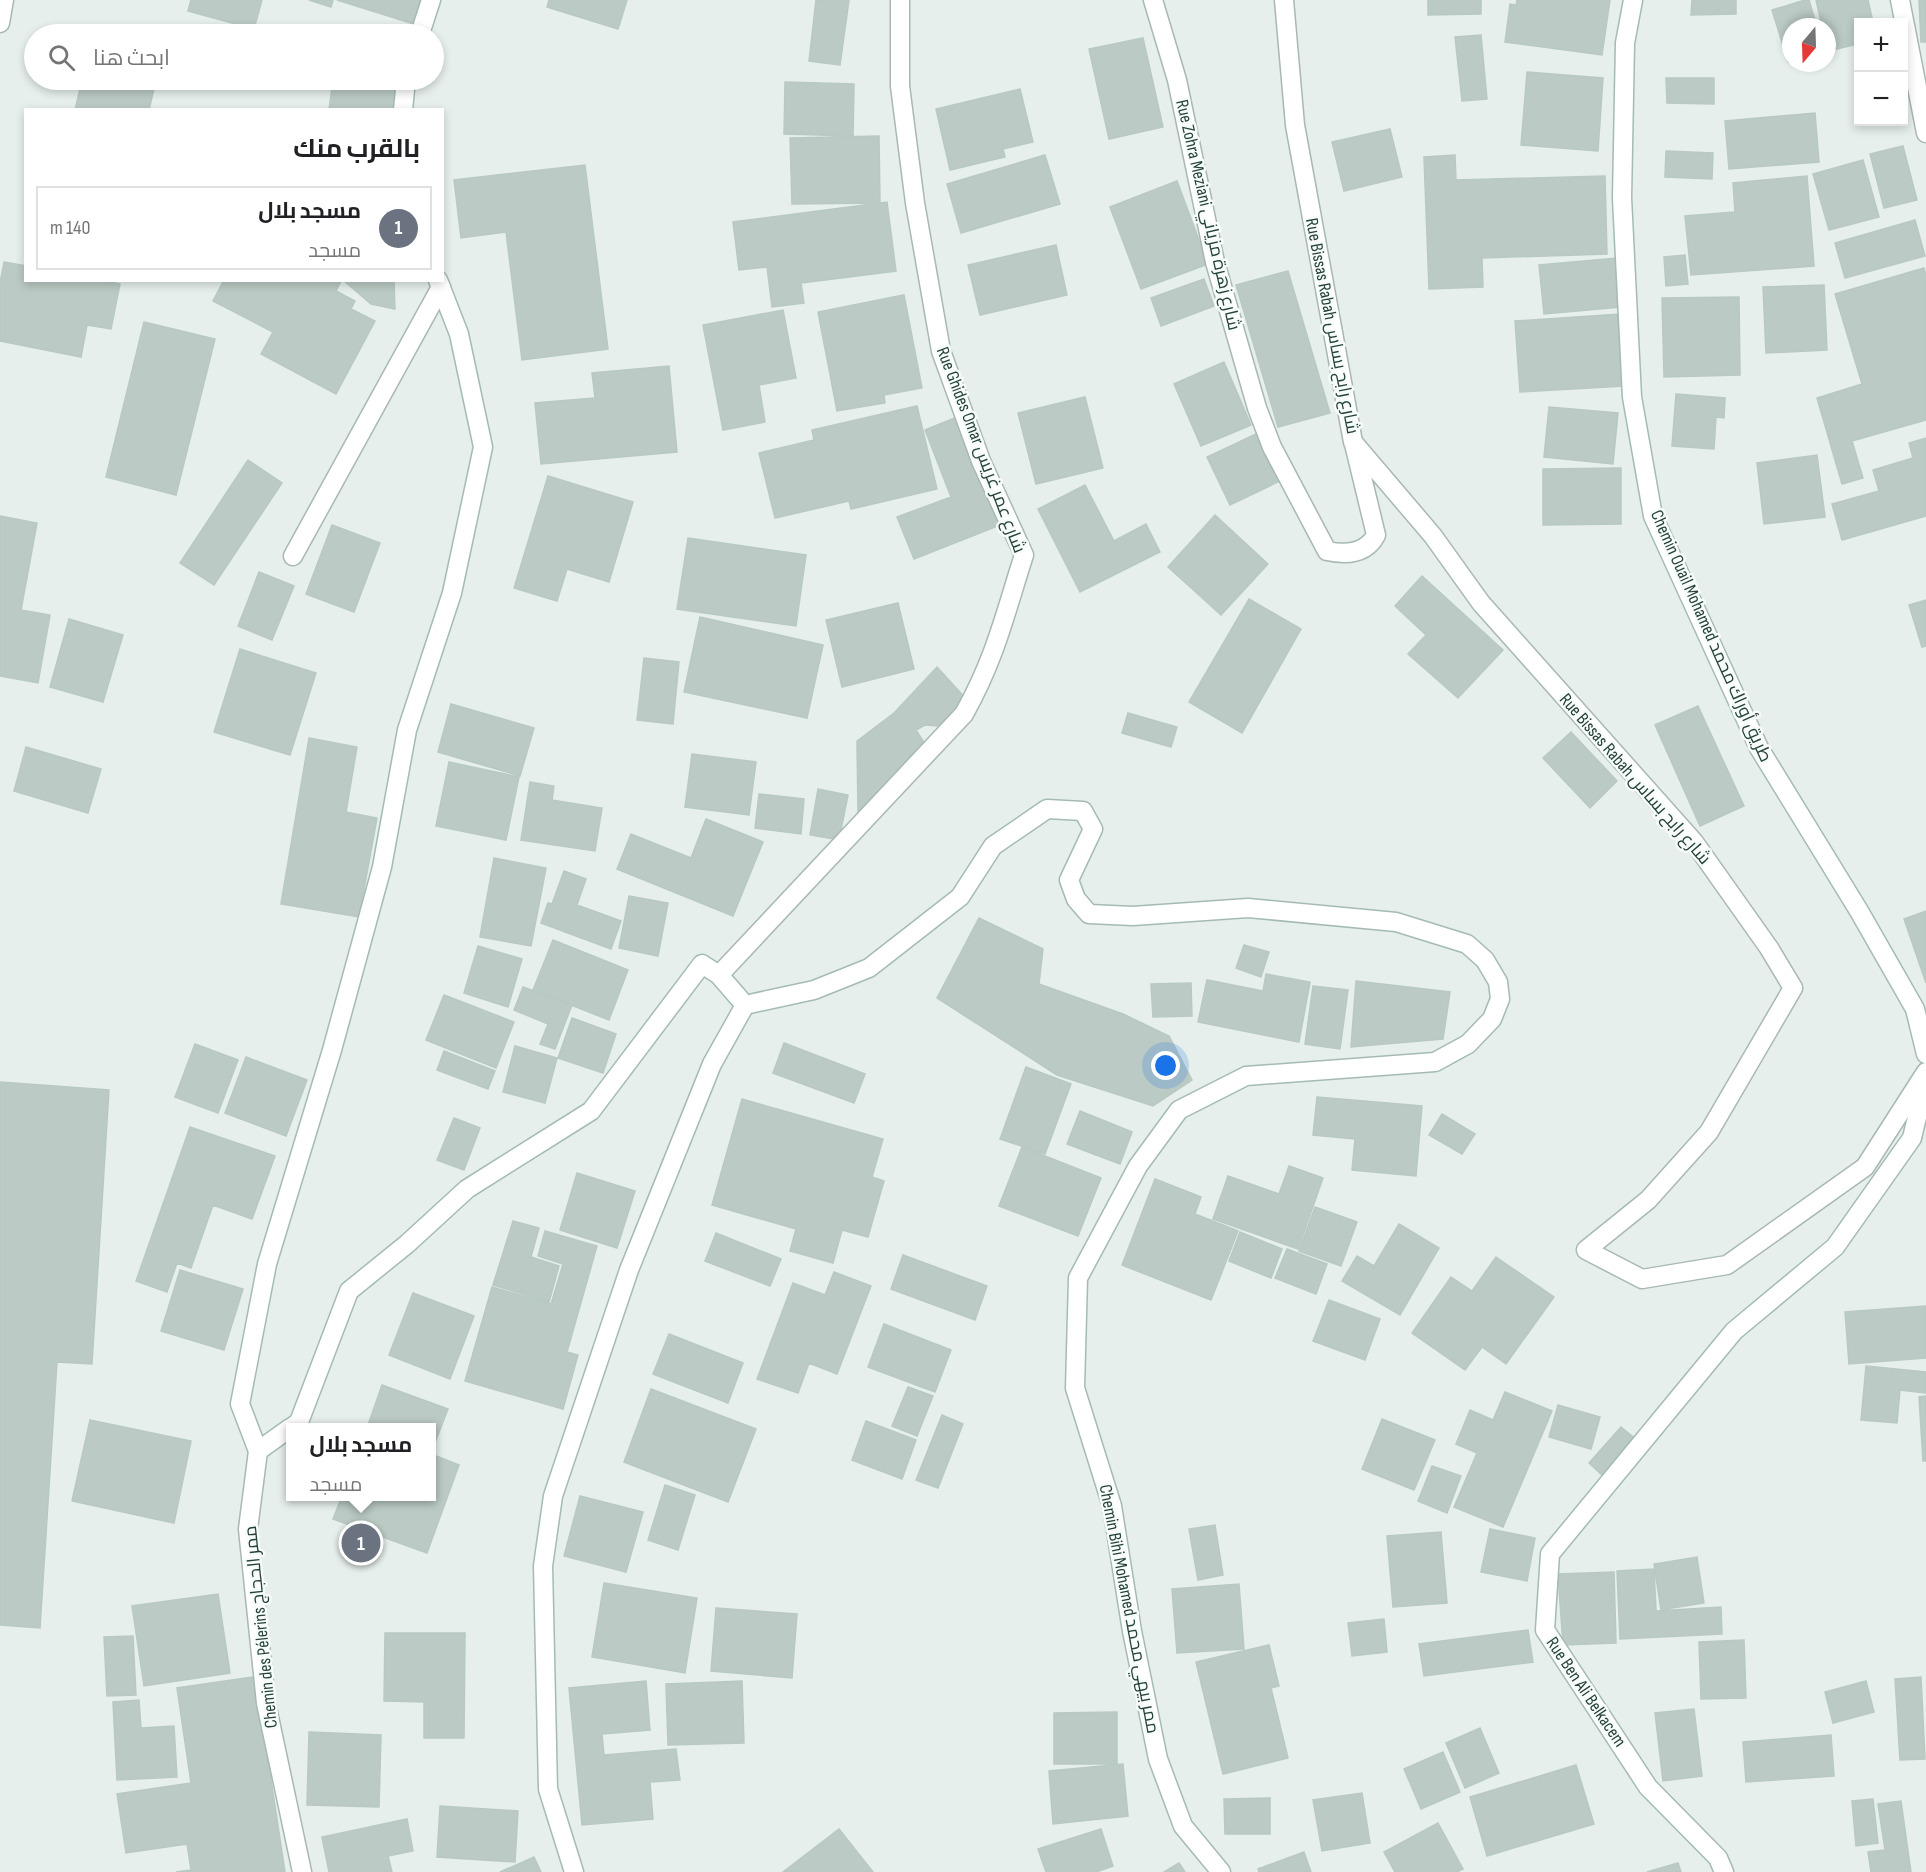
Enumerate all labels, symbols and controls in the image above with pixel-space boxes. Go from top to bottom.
north arrow [1782,18,1836,72]
map controls [1854,18,1908,126]
button: + [1854,18,1908,72]
search box [24,24,444,90]
icon: search [45,41,78,74]
text: ابحث هنا [93,45,170,72]
button: − [1854,72,1908,126]
street label: Rue Zohra Meziani شارع زهرة مزياني [1168,98,1245,333]
text: بالقرب منك [293,134,420,165]
text: مسجد بلال [258,198,361,225]
text: 140 m [50,216,90,240]
text: 1 [395,216,402,240]
street label: Rue Bissas Rabah شارع رابح بساس [1300,216,1363,436]
text: مسجد [308,239,361,263]
street label: Rue Ghides Omar شارع عمر غريس [931,344,1030,556]
street label: Chemin Ouail Mohamed طريق أوراك محمد [1645,506,1777,766]
street label: Rue Bissas Rabah شارع رابح بساس [1554,689,1715,870]
your location [1151,1051,1180,1080]
popup [286,1423,436,1501]
text: مسجد بلال [310,1432,412,1459]
text: مسجد [310,1473,362,1497]
street label: Chemin Bihi Mohamed ممر بيهي محمد [1092,1483,1163,1736]
pin: 1 [342,1520,380,1566]
street label: Chemin des Pélerins ممر الحجاج [240,1525,283,1729]
street label: Rue Ben Ali Belkacem [1542,1633,1630,1751]

